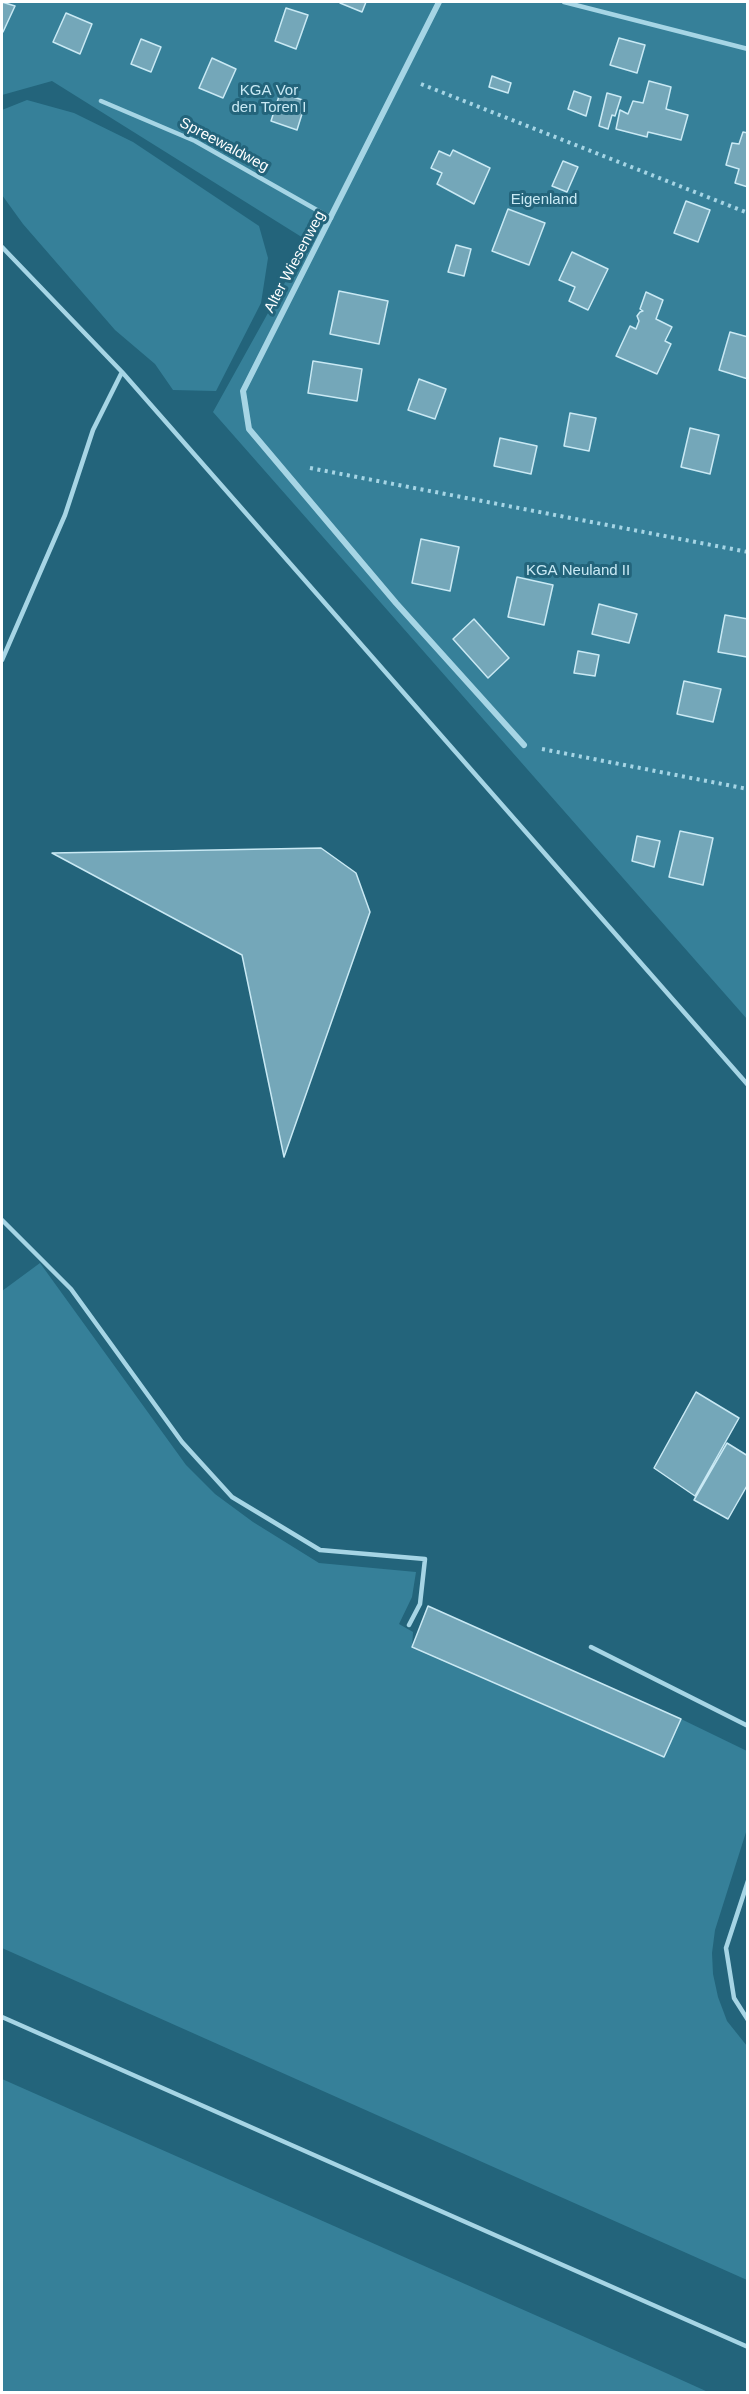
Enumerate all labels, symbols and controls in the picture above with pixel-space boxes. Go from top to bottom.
park label: KGA Vor den Toren I [231,82,307,117]
street label: Spreewaldweg [176,114,272,176]
park label: Eigenland [511,191,577,209]
street label: Alter Wiesenweg [261,208,329,316]
park label: KGA Neuland II [526,562,630,580]

